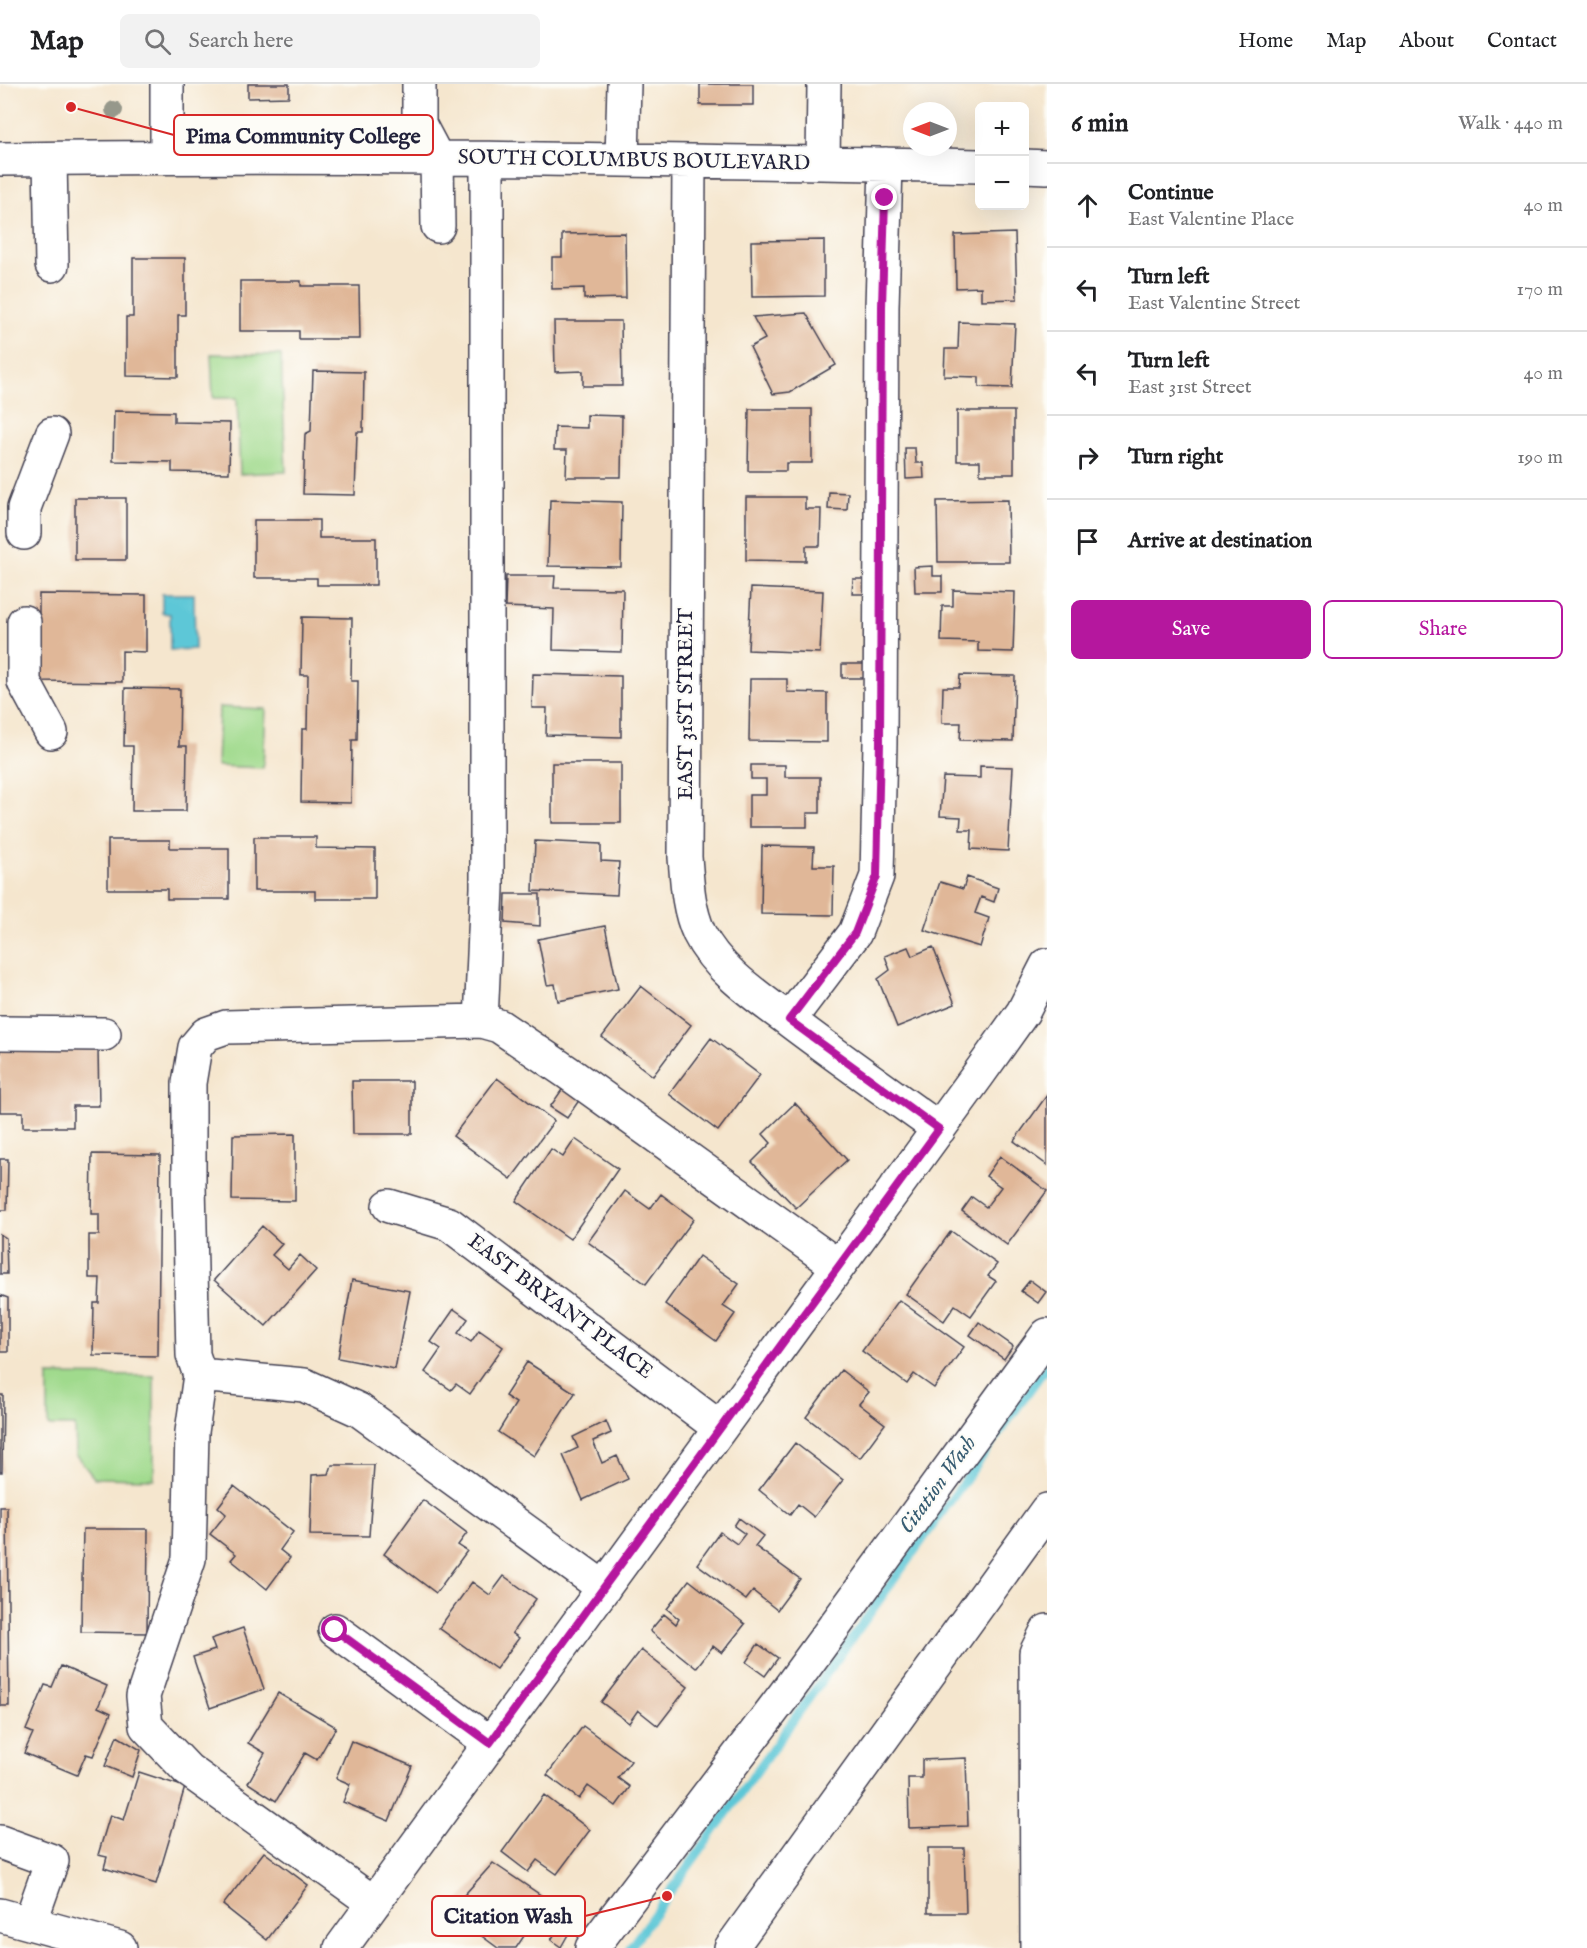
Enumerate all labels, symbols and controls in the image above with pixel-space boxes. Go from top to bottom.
search box [120,14,540,68]
text: Map [30,24,84,59]
icon: search [141,25,174,58]
text: Search here [189,27,293,55]
text: Home [1238,28,1293,55]
text: Map [1326,28,1366,55]
text: About [1399,28,1454,55]
text: Contact [1487,28,1557,55]
north arrow [903,102,957,156]
map controls [975,102,1029,210]
button: + [975,102,1029,156]
text: 6 min [1071,107,1129,140]
text: Walk · 440 m [1458,111,1563,136]
callout: Pima Community College [174,115,433,155]
text: Pima Community College [185,123,421,151]
street label: SOUTH COLUMBUS BOULEVARD [458,144,810,178]
button: − [975,156,1029,210]
text: Continue [1128,179,1214,207]
route end [871,184,897,210]
icon: ahead [1071,189,1104,222]
text: 40 m [1524,193,1563,218]
text: East Valentine Place [1128,207,1294,232]
text: Turn left [1128,263,1210,291]
icon: left [1071,273,1104,306]
text: 170 m [1517,277,1563,302]
text: East Valentine Street [1128,291,1300,316]
text: Turn left [1128,347,1210,375]
icon: left [1071,357,1104,390]
text: 40 m [1524,361,1563,386]
text: East 31st Street [1128,375,1252,400]
icon: right [1071,441,1104,474]
text: Turn right [1128,443,1223,471]
text: 190 m [1517,445,1563,470]
icon: arrive [1071,525,1104,558]
text: Arrive at destination [1128,527,1312,555]
button: Save [1071,600,1311,659]
button: Share [1323,600,1563,659]
street label: EAST 31ST STREET [673,607,700,800]
street label: EAST BRYANT PLACE [462,1228,658,1386]
water label: Citation Wash [893,1431,983,1539]
route start [321,1616,347,1642]
callout: Citation Wash [432,1896,585,1936]
text: Citation Wash [444,1903,573,1931]

